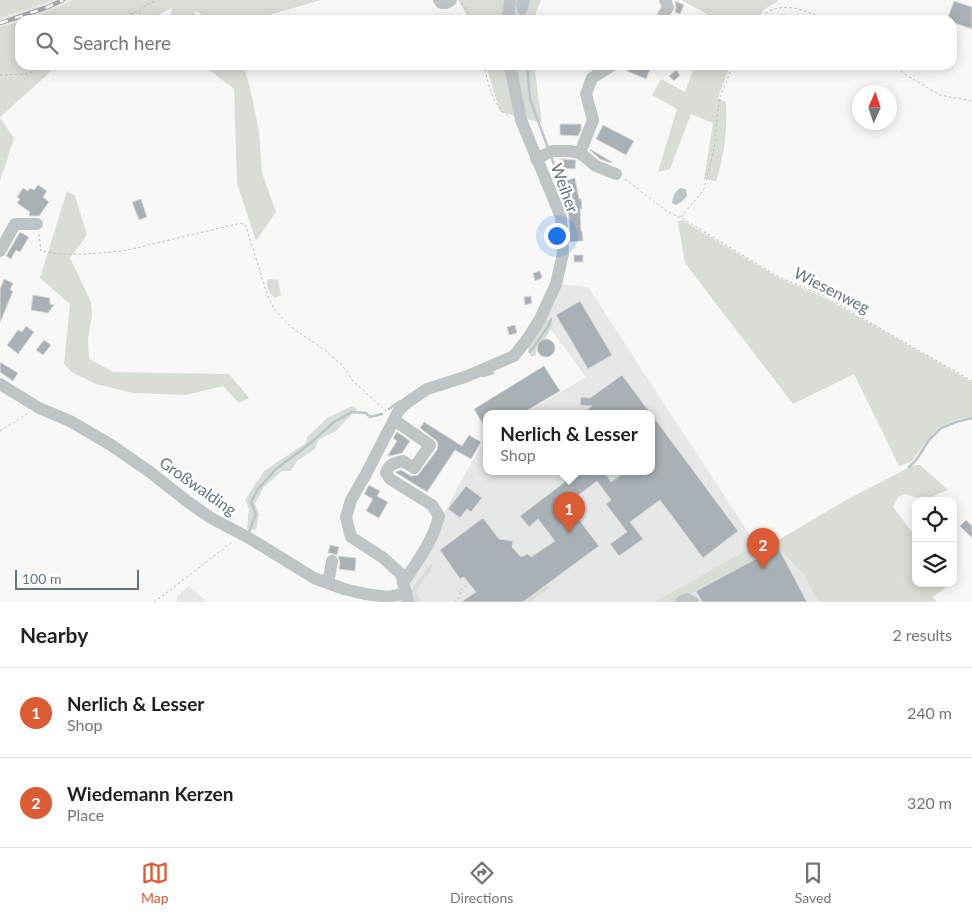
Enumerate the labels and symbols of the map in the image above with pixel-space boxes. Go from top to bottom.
north arrow [852,85,897,130]
street label: Weiher [548,161,583,215]
your location [544,223,570,249]
street label: Wiesenweg [791,262,873,317]
street label: Großwalding [156,452,240,519]
pin: 1 [553,492,585,533]
pin: 2 [747,528,779,569]
scale bar [15,567,139,590]

